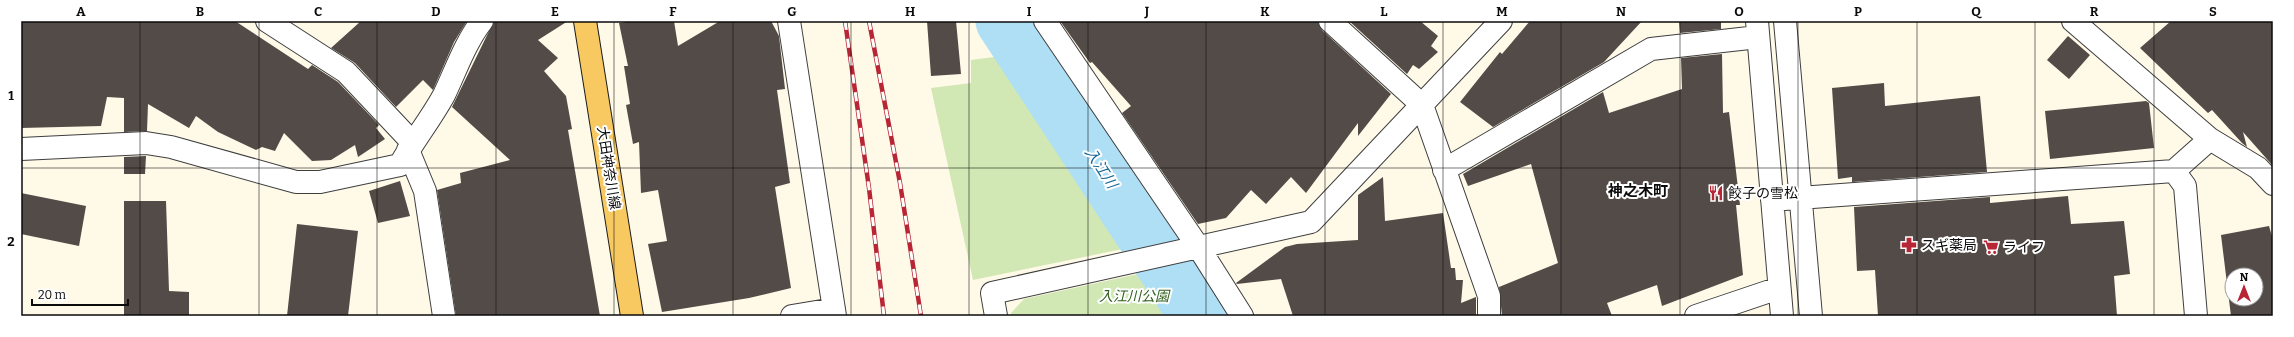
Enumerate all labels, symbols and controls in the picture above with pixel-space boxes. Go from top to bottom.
text: A [76,4,86,19]
text: B [196,4,204,19]
text: C [314,4,322,19]
text: D [431,4,441,19]
text: E [551,4,559,19]
text: F [669,4,677,19]
text: G [787,4,797,19]
text: H [905,4,915,19]
text: I [1027,4,1032,19]
text: J [1144,4,1150,19]
text: K [1260,4,1270,19]
text: L [1380,4,1388,19]
text: M [1496,4,1508,19]
text: N [1616,4,1626,19]
text: O [1734,4,1744,19]
text: P [1854,4,1862,19]
text: Q [1971,4,1982,19]
text: R [2090,4,2099,19]
text: S [2209,4,2217,19]
text: 1 [8,88,14,103]
street label: 大田神奈川線 [594,125,623,211]
water label: 入江川 [1081,144,1122,193]
district label: 神之木町 [1607,182,1668,200]
restaurant icon: 餃子の雪松 [1707,184,1725,202]
place label: 餃子の雪松 [1728,185,1798,202]
text: 2 [7,234,15,249]
pharmacy icon: スギ薬局 [1900,236,1918,254]
place label: スギ薬局 [1921,237,1977,254]
supermarket icon: ライフ [1982,238,2000,256]
place label: ライフ [2003,239,2045,256]
north arrow [2224,267,2264,307]
text: N [2240,271,2249,284]
scale bar [32,281,128,307]
text: 20 m [38,288,67,302]
park label: 入江川公園 [1099,288,1171,305]

